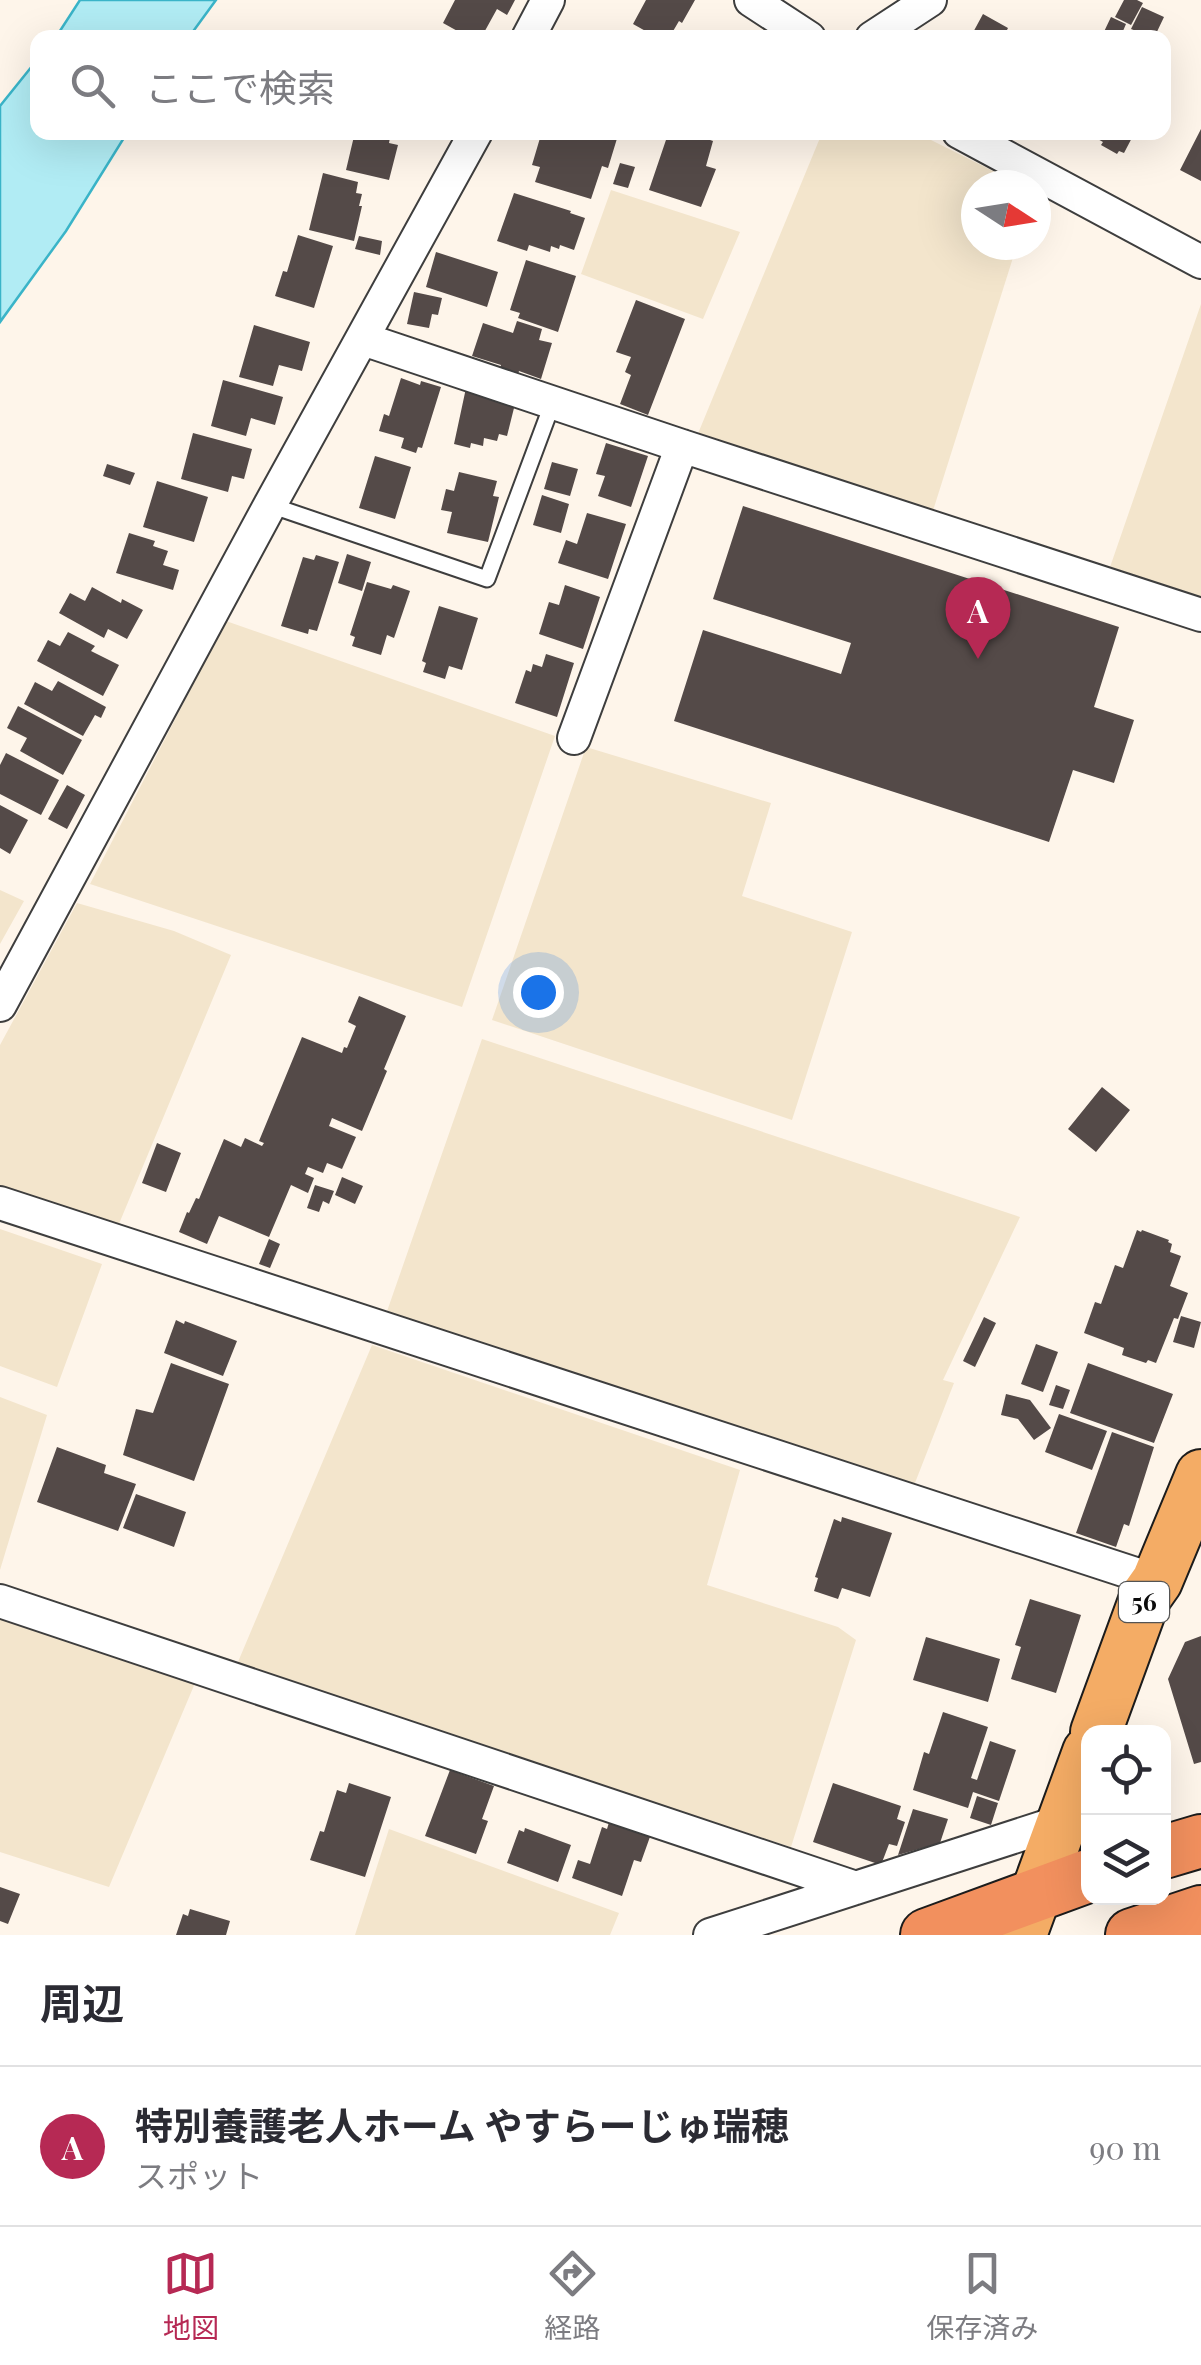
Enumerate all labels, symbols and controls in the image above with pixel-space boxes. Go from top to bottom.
search box [30,30,1171,140]
icon: search [65,58,120,113]
text: ここで検索 [145,61,335,112]
north arrow [961,170,1051,260]
pin: A [946,576,1010,659]
your location [513,967,564,1018]
road number: 56 [1119,1582,1169,1622]
map controls [1081,1725,1171,1905]
button: locate [1081,1725,1171,1815]
button: layers [1081,1815,1171,1905]
text: 周辺 [40,1974,124,2030]
text: 特別養護老人ホーム やすらーじゅ瑞穂 [135,2099,789,2150]
text: A [62,2125,83,2168]
text: 90 m [1089,2125,1161,2168]
text: スポット [135,2153,263,2196]
tab: 地図 [163,2246,219,2346]
tab: 経路 [544,2246,600,2346]
tab: 保存済み [926,2246,1038,2346]

